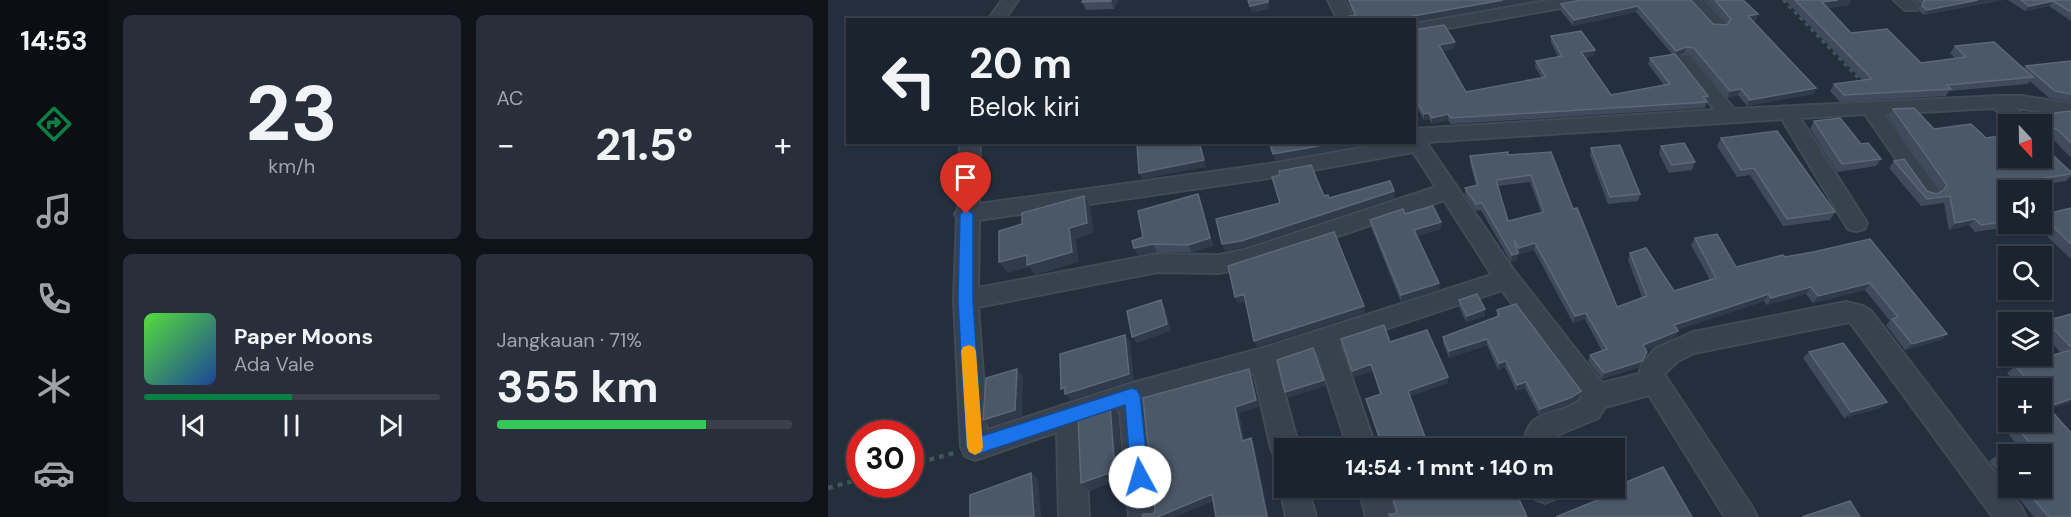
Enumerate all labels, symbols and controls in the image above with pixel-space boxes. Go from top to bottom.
text: 14:53 [20,23,88,58]
text: 20 m [969,36,1072,91]
icon: left [870,42,948,120]
text: 23 [246,63,338,164]
text: AC [497,85,523,111]
text: Belok kiri [969,89,1080,124]
icon: directions [33,103,75,145]
north arrow [1998,114,2052,168]
map controls [1998,114,2052,498]
text: 21.5° [595,115,693,174]
text: − [497,123,515,166]
text: + [774,123,792,166]
pin [940,152,991,214]
text: km/h [268,153,315,179]
icon: arrive [949,161,982,194]
button: sound [1998,180,2052,234]
icon: music [33,190,75,232]
button: search [1998,246,2052,300]
icon: phone [33,278,75,320]
button: layers [1998,312,2052,366]
text: Paper Moons [234,322,373,351]
text: Jangkauan · 71% [497,327,642,353]
text: Ada Vale [234,351,314,377]
text: 355 km [497,357,659,416]
icon: climate [33,365,75,407]
button: + [1998,378,2052,432]
icon: previous [177,409,210,442]
icon: pause [275,409,308,442]
icon: next [374,409,407,442]
speed limit sign: 30 [846,420,924,498]
button: − [1998,444,2052,498]
position arrow [1108,445,1172,509]
icon: car [33,452,75,494]
text: 14:54 · 1 mnt · 140 m [1345,453,1554,482]

